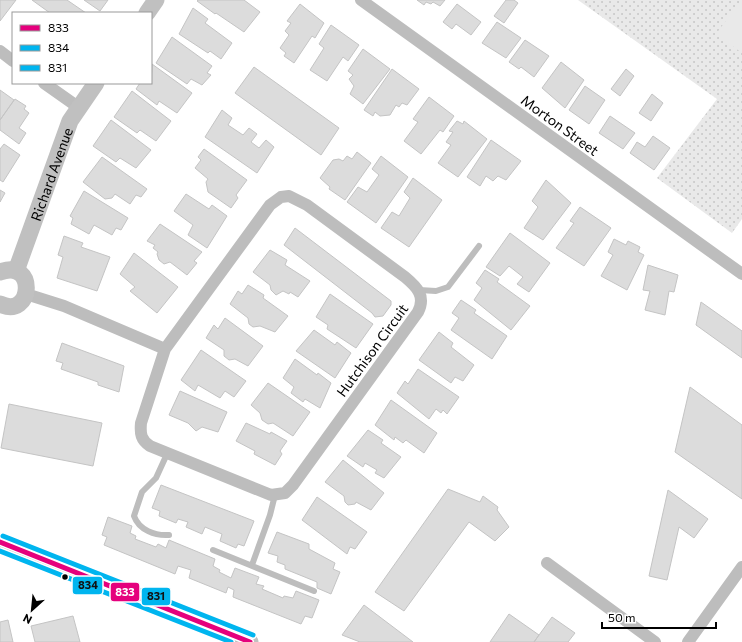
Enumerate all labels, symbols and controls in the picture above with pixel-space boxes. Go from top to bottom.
legend [12,12,152,84]
text: 833 [48,20,69,34]
text: 834 [48,40,69,54]
text: 831 [48,60,67,74]
street label: Morton Street [518,91,602,159]
street label: Richard Avenue [26,125,76,223]
street label: Hutchison Circuit [333,300,412,400]
unlabelled marker [60,572,70,582]
line badge: 834 [72,576,103,595]
text: 834 [78,578,98,591]
line badge: 833 [110,582,140,602]
text: 833 [115,585,135,598]
line badge: 831 [141,587,171,606]
text: 831 [147,589,165,602]
north arrow [12,590,52,630]
scale bar [602,604,716,630]
text: 50 m [608,610,636,624]
text: N [21,612,34,627]

